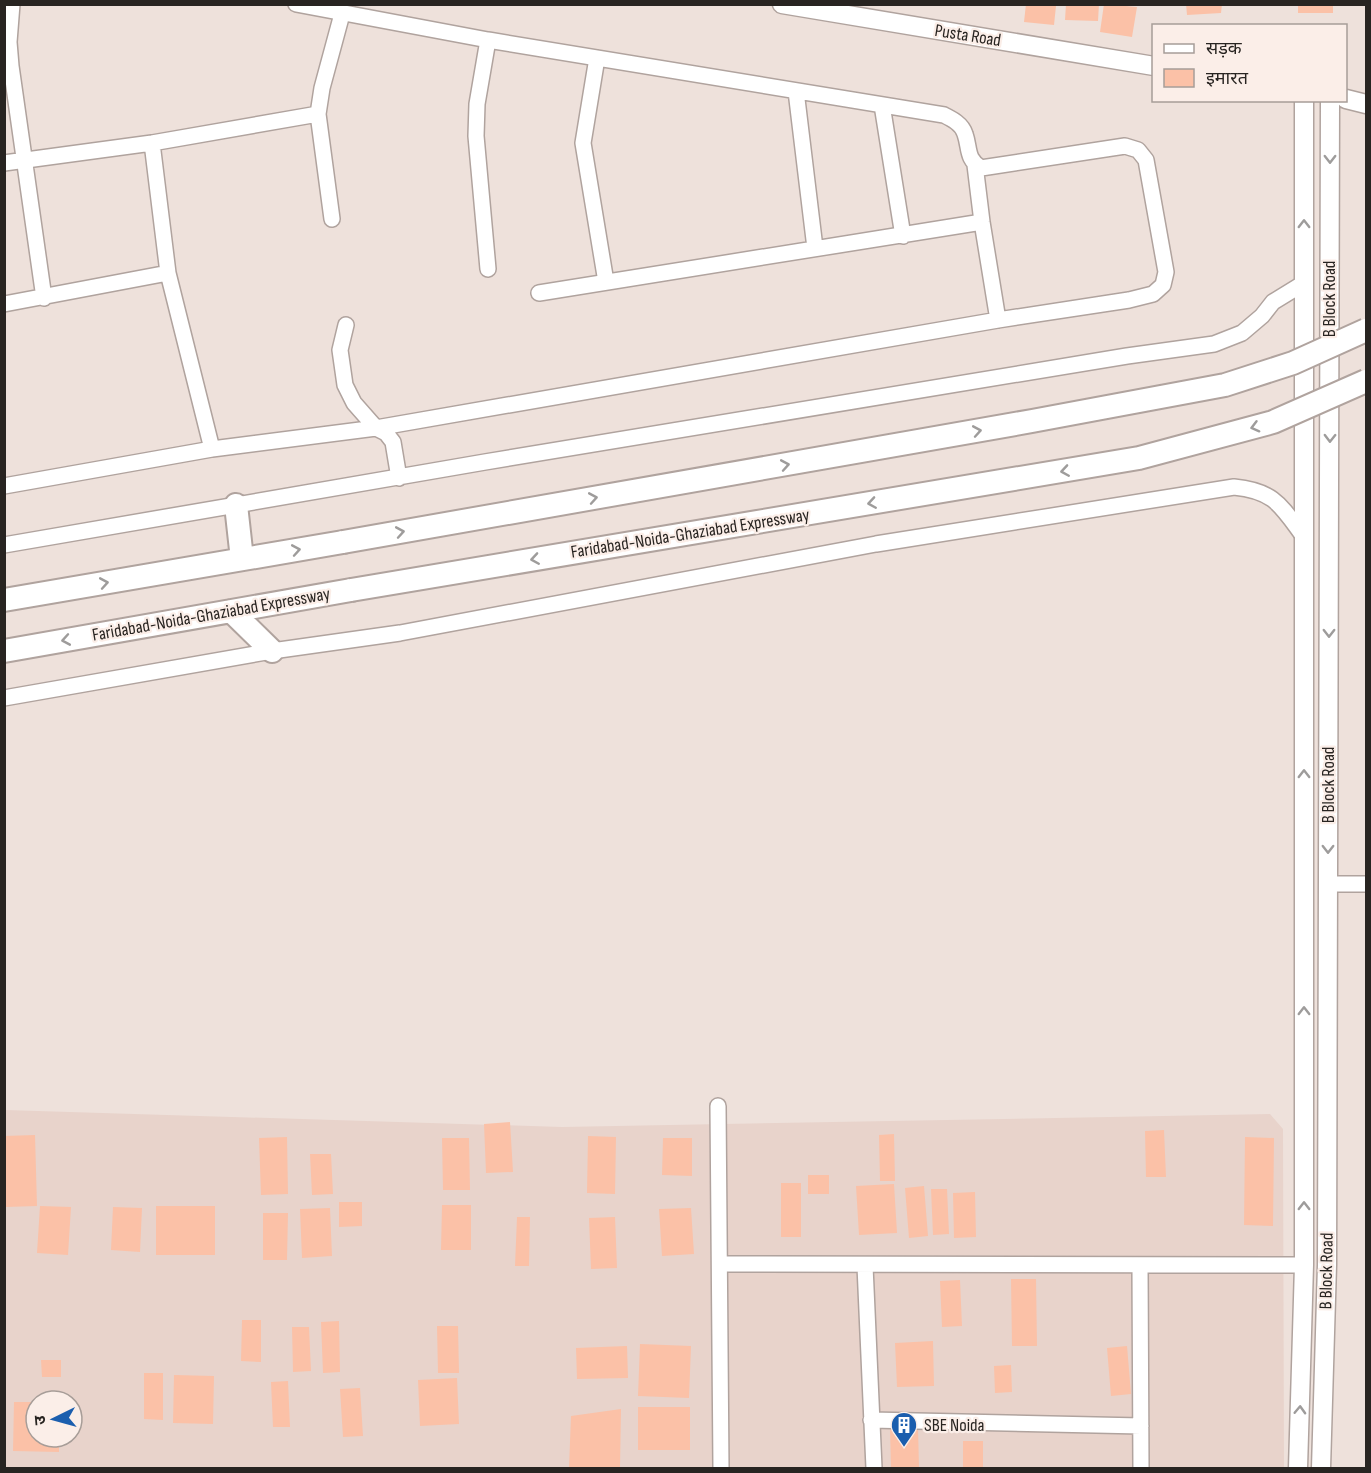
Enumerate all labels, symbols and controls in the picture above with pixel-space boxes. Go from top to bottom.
street label: Pusta Road [933,20,1003,51]
legend [1152,24,1347,102]
text: सड़क [1206,38,1243,59]
text: इमारत [1206,68,1249,89]
one-way arrow [1324,154,1336,163]
one-way arrow [1298,220,1310,229]
street label: B Block Road [1319,261,1340,337]
one-way arrow [1250,420,1260,433]
one-way arrow [971,425,981,438]
one-way arrow [1324,433,1336,442]
one-way arrow [780,459,789,471]
one-way arrow [1060,464,1069,476]
one-way arrow [587,492,597,505]
one-way arrow [868,496,877,508]
street label: Faridabad-Noida-Ghaziabad Expressway [569,504,811,563]
one-way arrow [395,526,405,539]
one-way arrow [290,544,300,557]
one-way arrow [530,552,540,565]
one-way arrow [98,577,108,590]
street label: Faridabad-Noida-Ghaziabad Expressway [91,583,332,646]
one-way arrow [1323,628,1335,637]
one-way arrow [61,633,71,646]
street label: B Block Road [1318,747,1339,823]
one-way arrow [1298,770,1310,779]
one-way arrow [1322,844,1334,853]
one-way arrow [1298,1007,1310,1016]
one-way arrow [1298,1202,1310,1211]
street label: B Block Road [1315,1233,1338,1310]
north arrow [24,1389,84,1449]
one-way arrow [1294,1406,1306,1415]
building icon: SBE Noida [889,1410,919,1448]
text: उ [31,1414,50,1426]
place label: SBE Noida [924,1415,984,1436]

